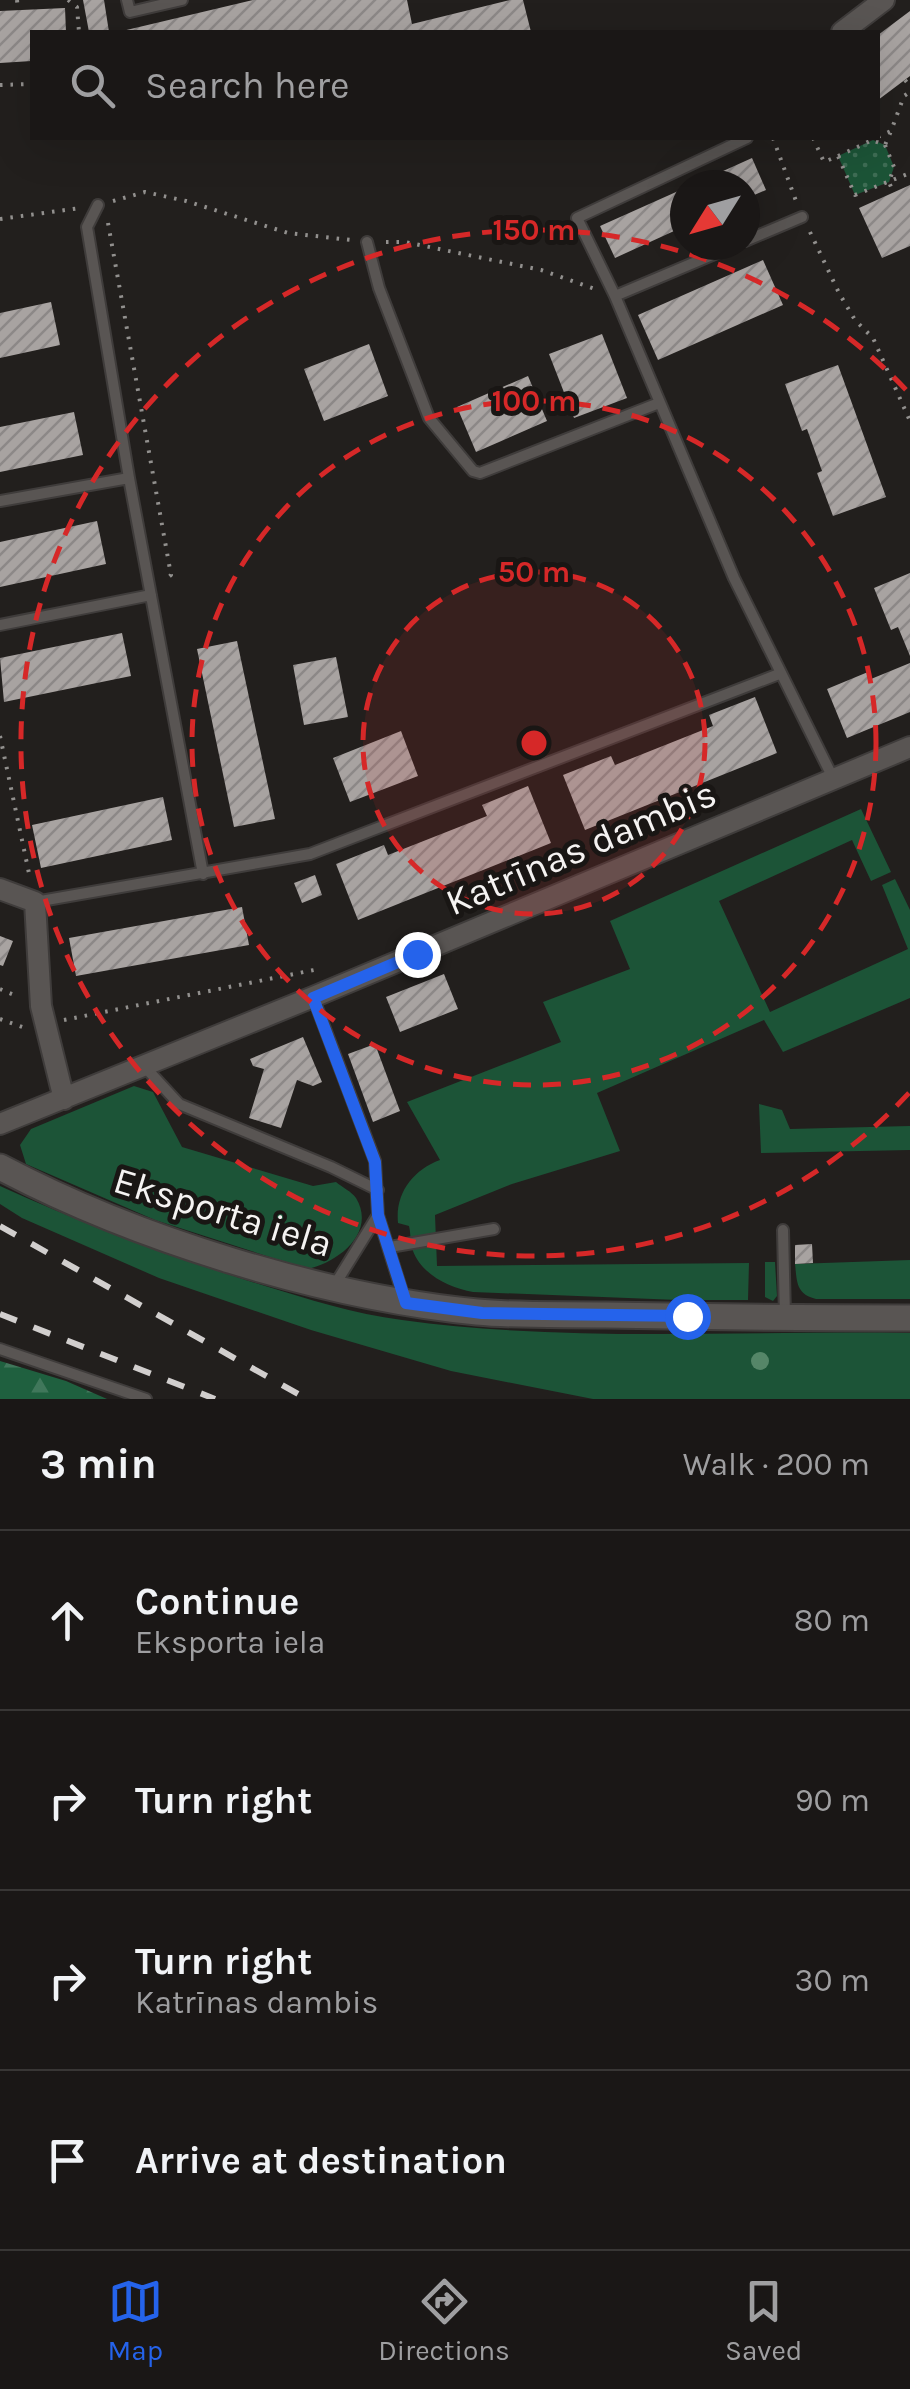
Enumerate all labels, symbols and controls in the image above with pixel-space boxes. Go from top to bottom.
search box [30,30,880,140]
icon: search [65,58,120,113]
text: Search here [145,63,349,108]
north arrow [670,170,760,260]
text: 150 m [492,212,576,248]
text: 100 m [492,383,576,419]
text: 50 m [498,554,570,590]
centre of rings [516,725,552,761]
street label: Katrīnas dambis [439,771,723,925]
route end [395,932,441,978]
street label: Eksporta iela [108,1157,338,1267]
route start [665,1294,711,1340]
text: 3 min [40,1439,157,1489]
text: Walk · 200 m [683,1446,870,1483]
text: Continue [135,1579,299,1624]
icon: ahead [40,1593,95,1648]
text: 80 m [794,1602,870,1639]
text: Eksporta iela [135,1624,325,1661]
icon: right [40,1773,95,1828]
text: Turn right [135,1778,312,1823]
text: 90 m [795,1782,870,1819]
text: Turn right [135,1939,312,1984]
icon: right [40,1953,95,2008]
text: 30 m [795,1962,870,1999]
text: Katrīnas dambis [135,1984,378,2021]
icon: arrive [40,2133,95,2188]
text: Arrive at destination [135,2138,507,2183]
tab: Map [108,2274,163,2367]
tab: Directions [378,2274,510,2367]
tab: Saved [725,2274,802,2367]

